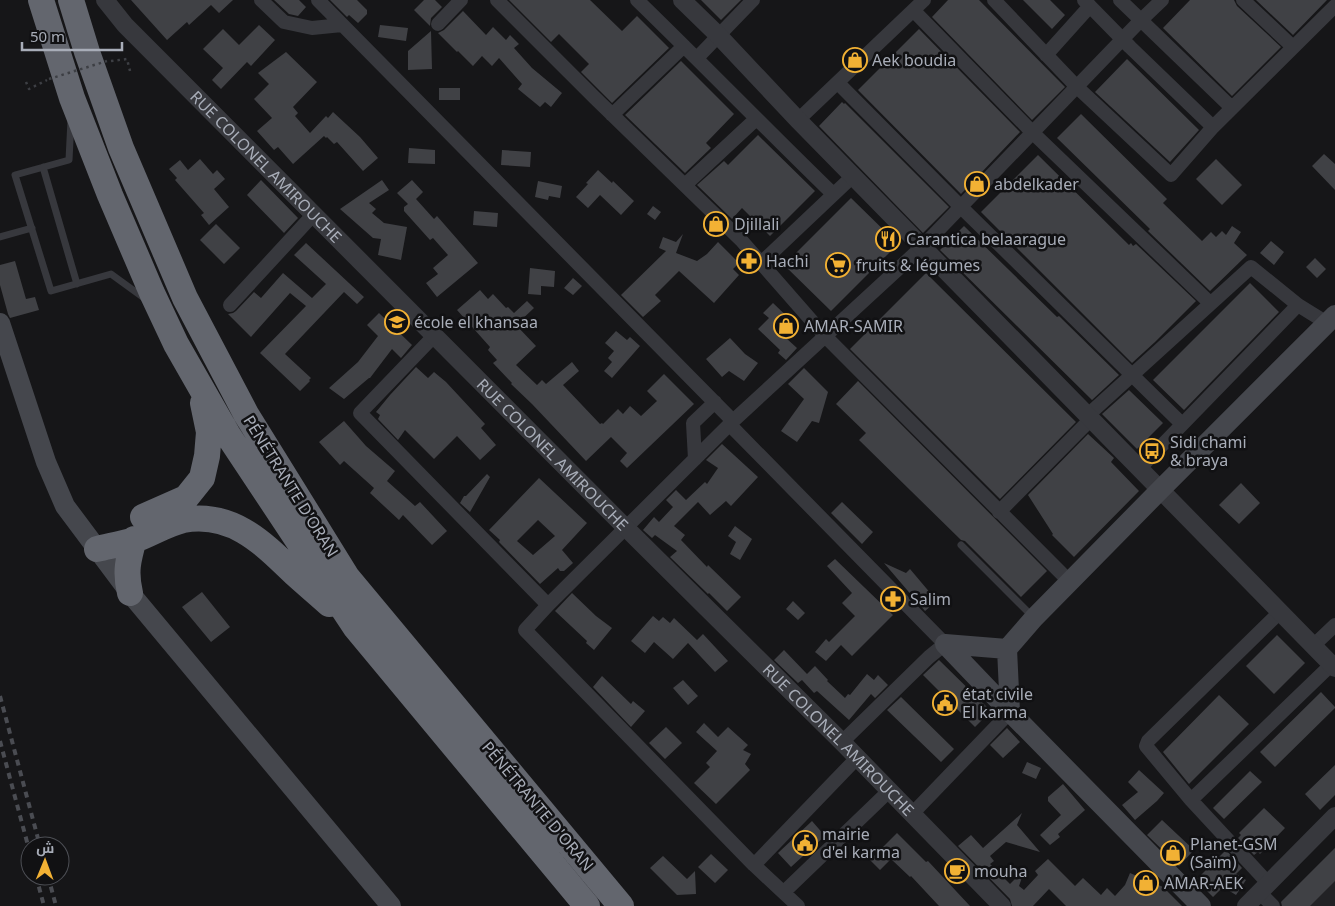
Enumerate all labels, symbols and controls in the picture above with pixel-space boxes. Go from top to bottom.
scale bar [22,20,122,52]
text: 50 m [30,26,65,46]
shop icon: Aek boudia [842,47,868,73]
place label: Aek boudia [872,49,956,71]
street label: RUE COLONEL AMIROUCHE [185,86,347,248]
shop icon: abdelkader [964,171,990,197]
place label: abdelkader [994,173,1079,195]
shop icon: Djillali [703,211,729,237]
place label: Djillali [734,213,779,235]
restaurant icon: Carantica belaarague [875,226,901,252]
place label: Carantica belaarague [906,228,1066,250]
pharmacy icon: Hachi [736,248,762,274]
place label: Hachi [766,250,809,272]
supermarket icon: fruits & légumes [825,252,851,278]
place label: fruits & légumes [856,254,980,276]
school or university icon: école el khansaa [384,309,410,335]
place label: école el khansaa [414,311,538,333]
shop icon: AMAR-SAMIR [773,313,799,339]
place label: AMAR-SAMIR [804,315,903,337]
street label: RUE COLONEL AMIROUCHE [472,373,633,535]
street label: PÉNÉTRANTE D'ORAN [238,411,344,561]
place label: Sidi chami & braya [1170,431,1247,471]
bus stop icon: Sidi chami & braya [1139,438,1165,464]
pharmacy icon: Salim [880,586,906,612]
place label: Salim [910,588,951,610]
street label: RUE COLONEL AMIROUCHE [758,659,919,821]
place label: état civile El karma [962,683,1033,723]
public building icon: état civile El karma [932,690,958,716]
street label: PÉNÉTRANTE D'ORAN [477,737,599,875]
place label: mairie d'el karma [822,823,900,863]
public building icon: mairie d'el karma [792,830,818,856]
place label: Planet-GSM (Saïm) [1190,833,1278,873]
north arrow [20,836,70,886]
text: ش [36,838,54,857]
shop icon: Planet-GSM (Saïm) [1160,840,1186,866]
cafe icon: mouha [944,858,970,884]
place label: mouha [974,860,1027,882]
shop icon: AMAR-AEK [1133,870,1159,896]
place label: AMAR-AEK [1164,872,1243,894]

